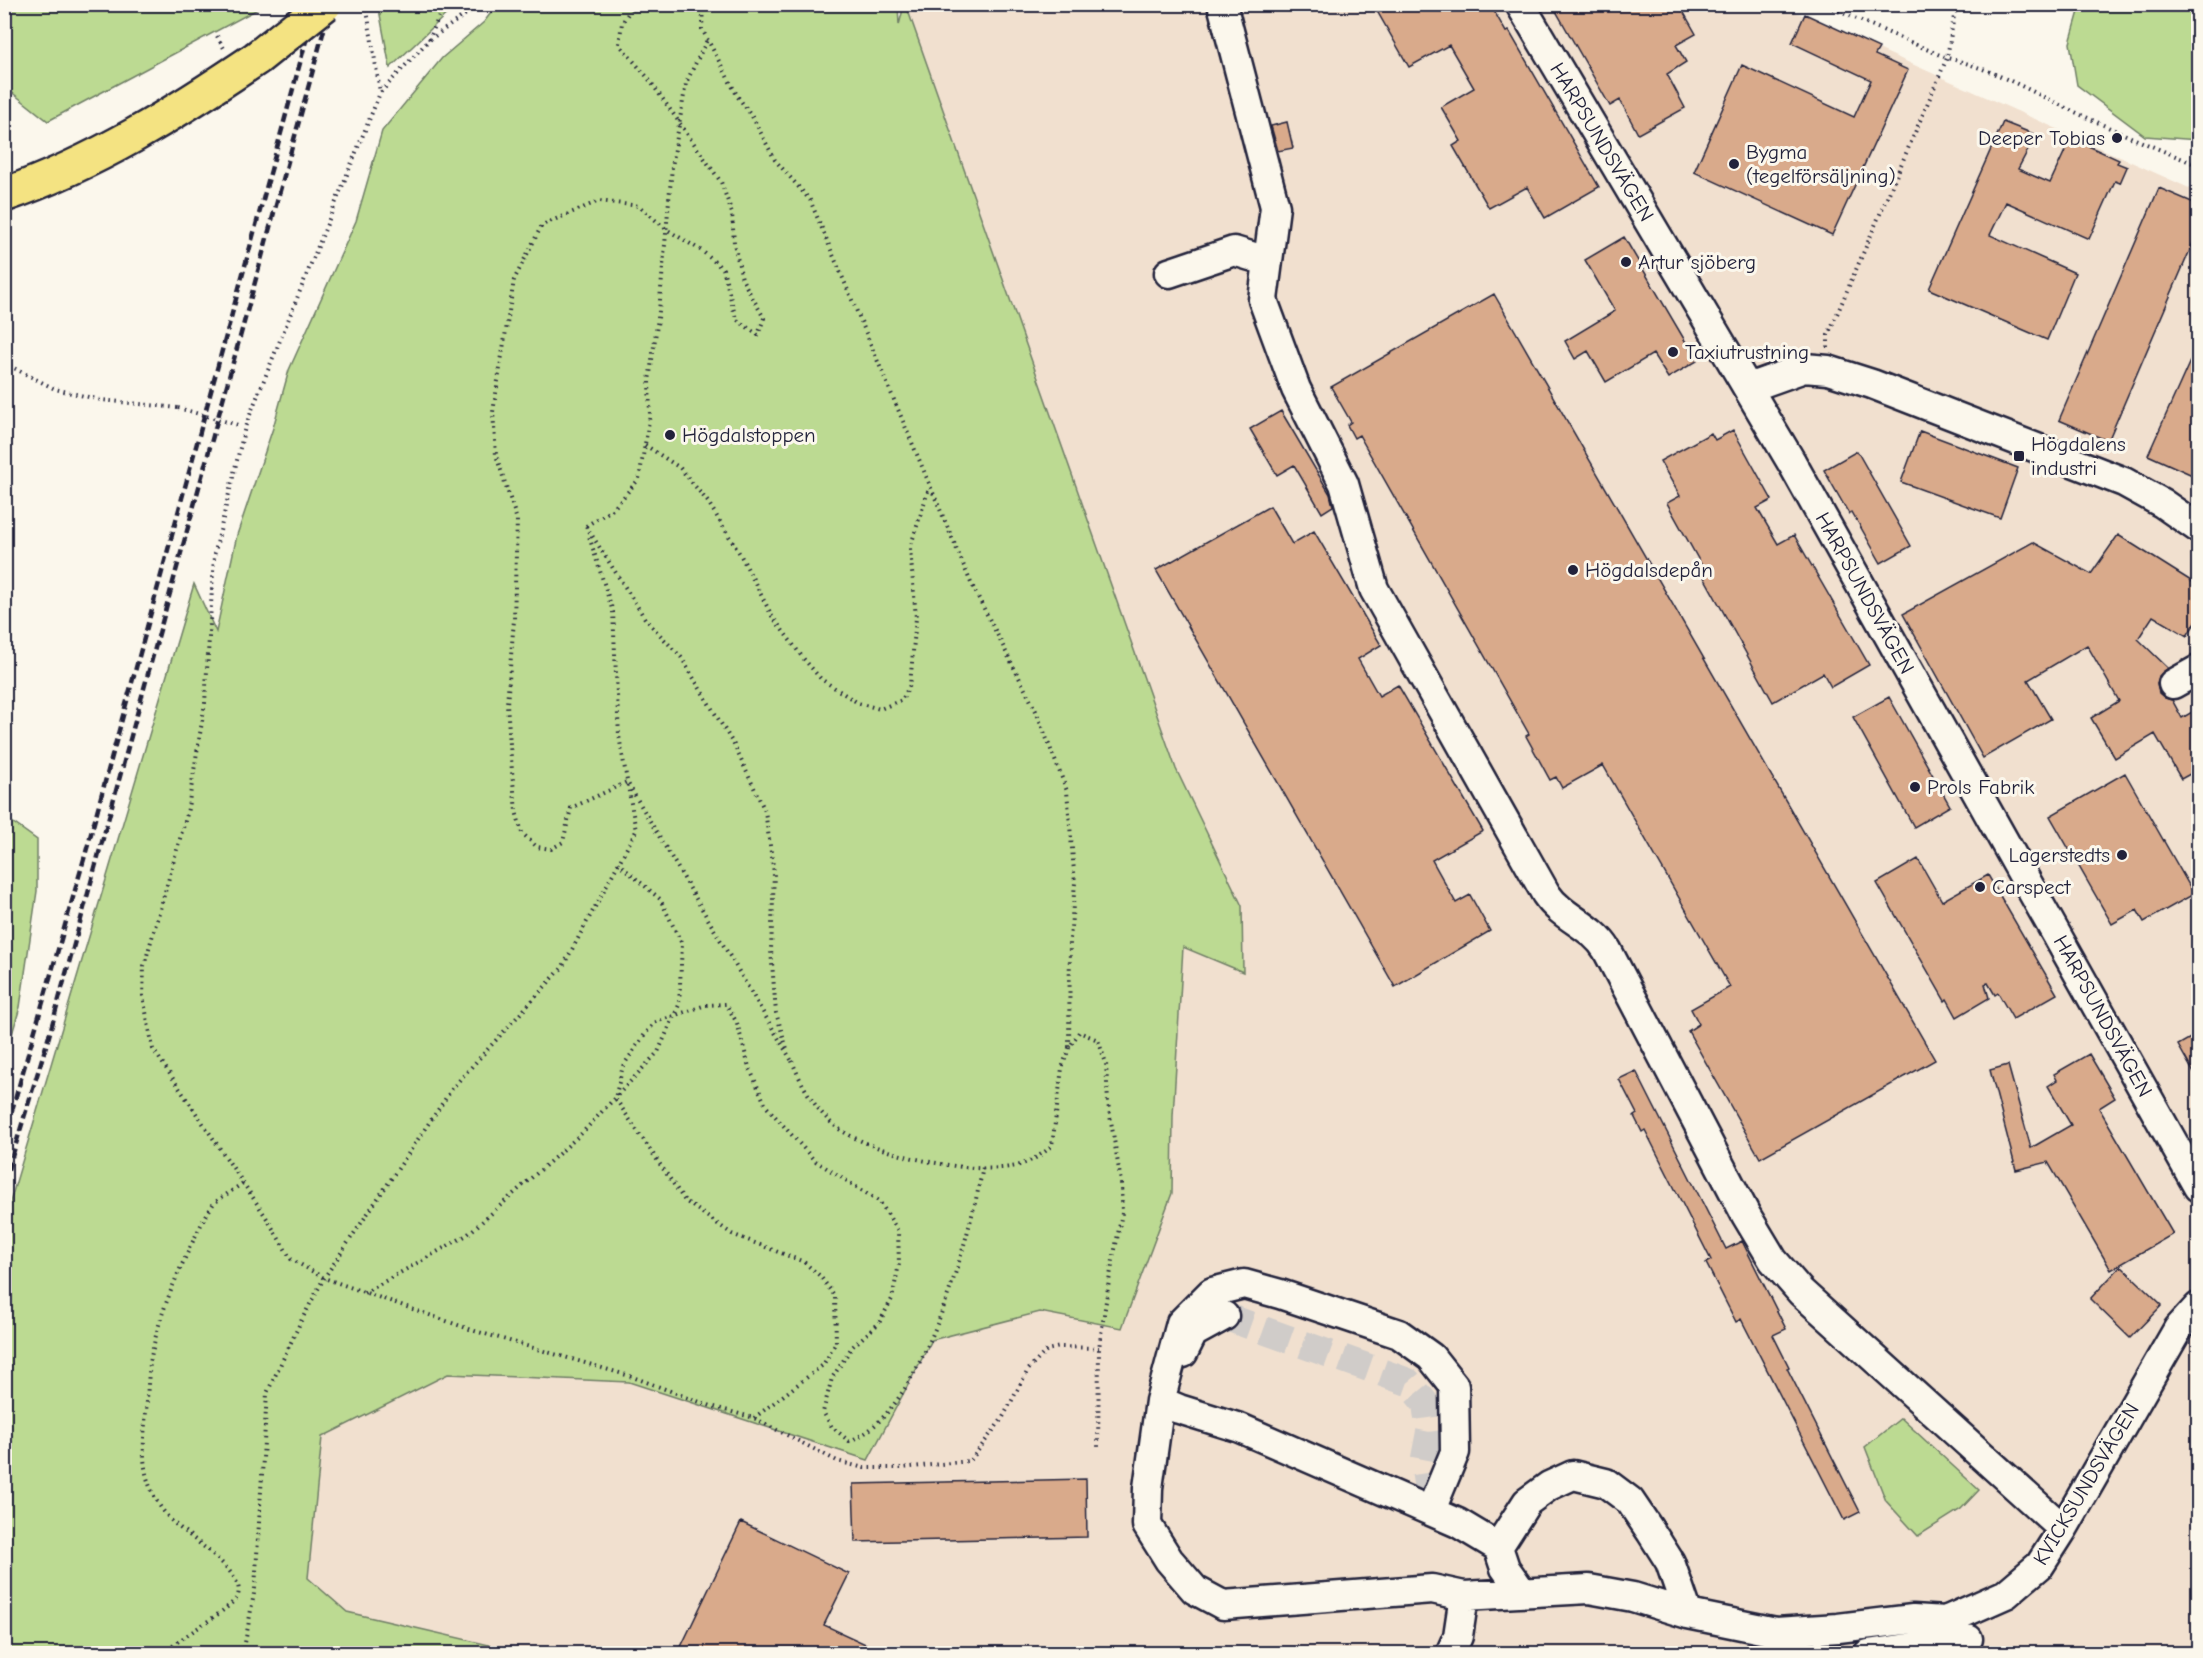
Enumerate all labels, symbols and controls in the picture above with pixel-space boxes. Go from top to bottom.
street label: HARPSUNDSVÄGEN [1545,58,1659,226]
place label: Deeper Tobias [1978,126,2105,150]
marker: Deeper Tobias [2110,131,2124,145]
place label: Bygma (tegelförsäljning) [1746,140,1896,188]
marker: Bygma (tegelförsäljning) [1727,157,1741,171]
place label: Artur sjöberg [1638,250,1756,274]
marker: Artur sjöberg [1619,255,1633,269]
place label: Taxiutrustning [1685,340,1809,364]
marker: Taxiutrustning [1666,345,1680,359]
place label: Högdalstoppen [682,423,816,447]
marker: Högdalstoppen [663,428,677,442]
place label: Högdalens industri [2031,432,2126,480]
marker: Högdalens industri [2012,449,2026,463]
street label: HARPSUNDSVÄGEN [1811,508,1919,678]
place label: Högdalsdepån [1585,558,1713,582]
marker: Högdalsdepån [1566,563,1580,577]
place label: Prols Fabrik [1927,775,2034,799]
marker: Prols Fabrik [1908,780,1922,794]
place label: Lagerstedts [2009,843,2110,867]
marker: Lagerstedts [2115,848,2129,862]
place label: Carspect [1992,875,2072,899]
marker: Carspect [1973,880,1987,894]
street label: HARPSUNDSVÄGEN [2049,931,2157,1101]
street label: KVICKSUNDSVÄGEN [2028,1399,2144,1569]

